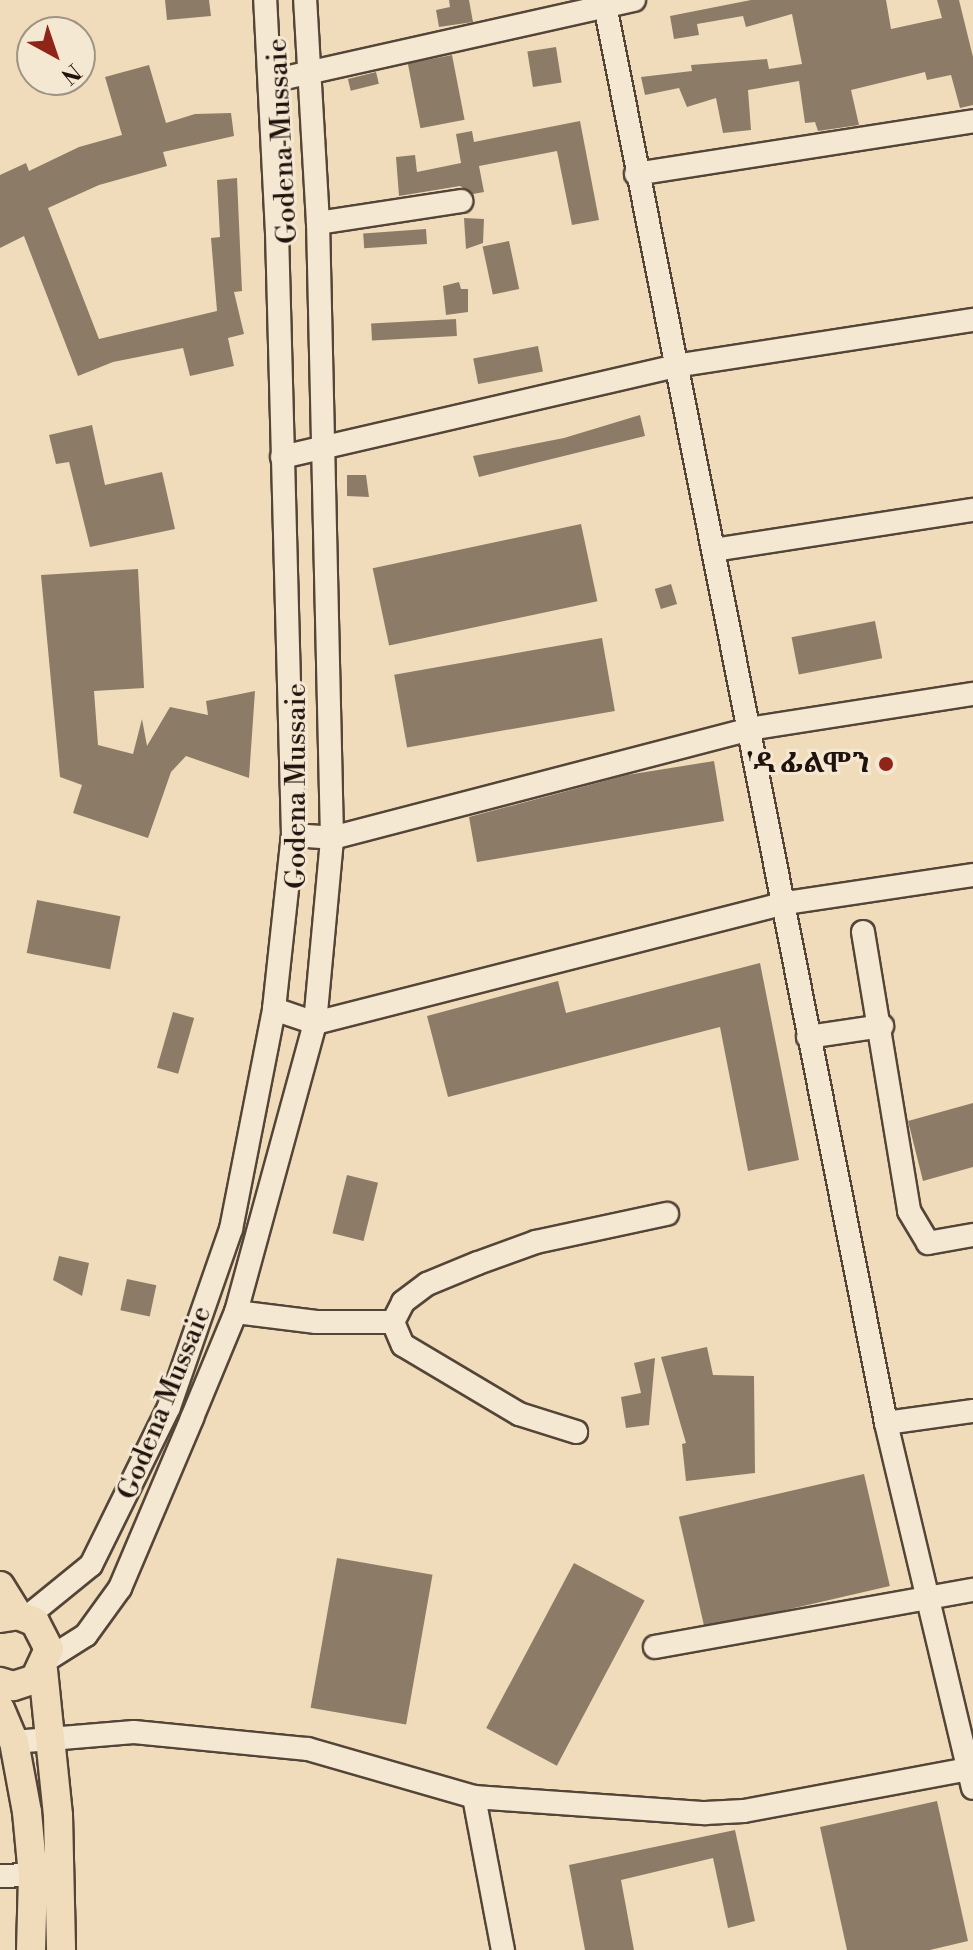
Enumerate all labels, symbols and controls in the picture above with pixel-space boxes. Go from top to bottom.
north arrow [16,16,96,96]
street label: Godena Mussaie [261,37,305,245]
text: N [55,57,86,89]
street label: Godena Mussaie [280,683,314,889]
place label: 'ዳ ፊልሞን [747,747,870,781]
marker: 'ዳ ፊልሞን [877,755,895,773]
street label: Godena Mussaie [111,1301,219,1505]

